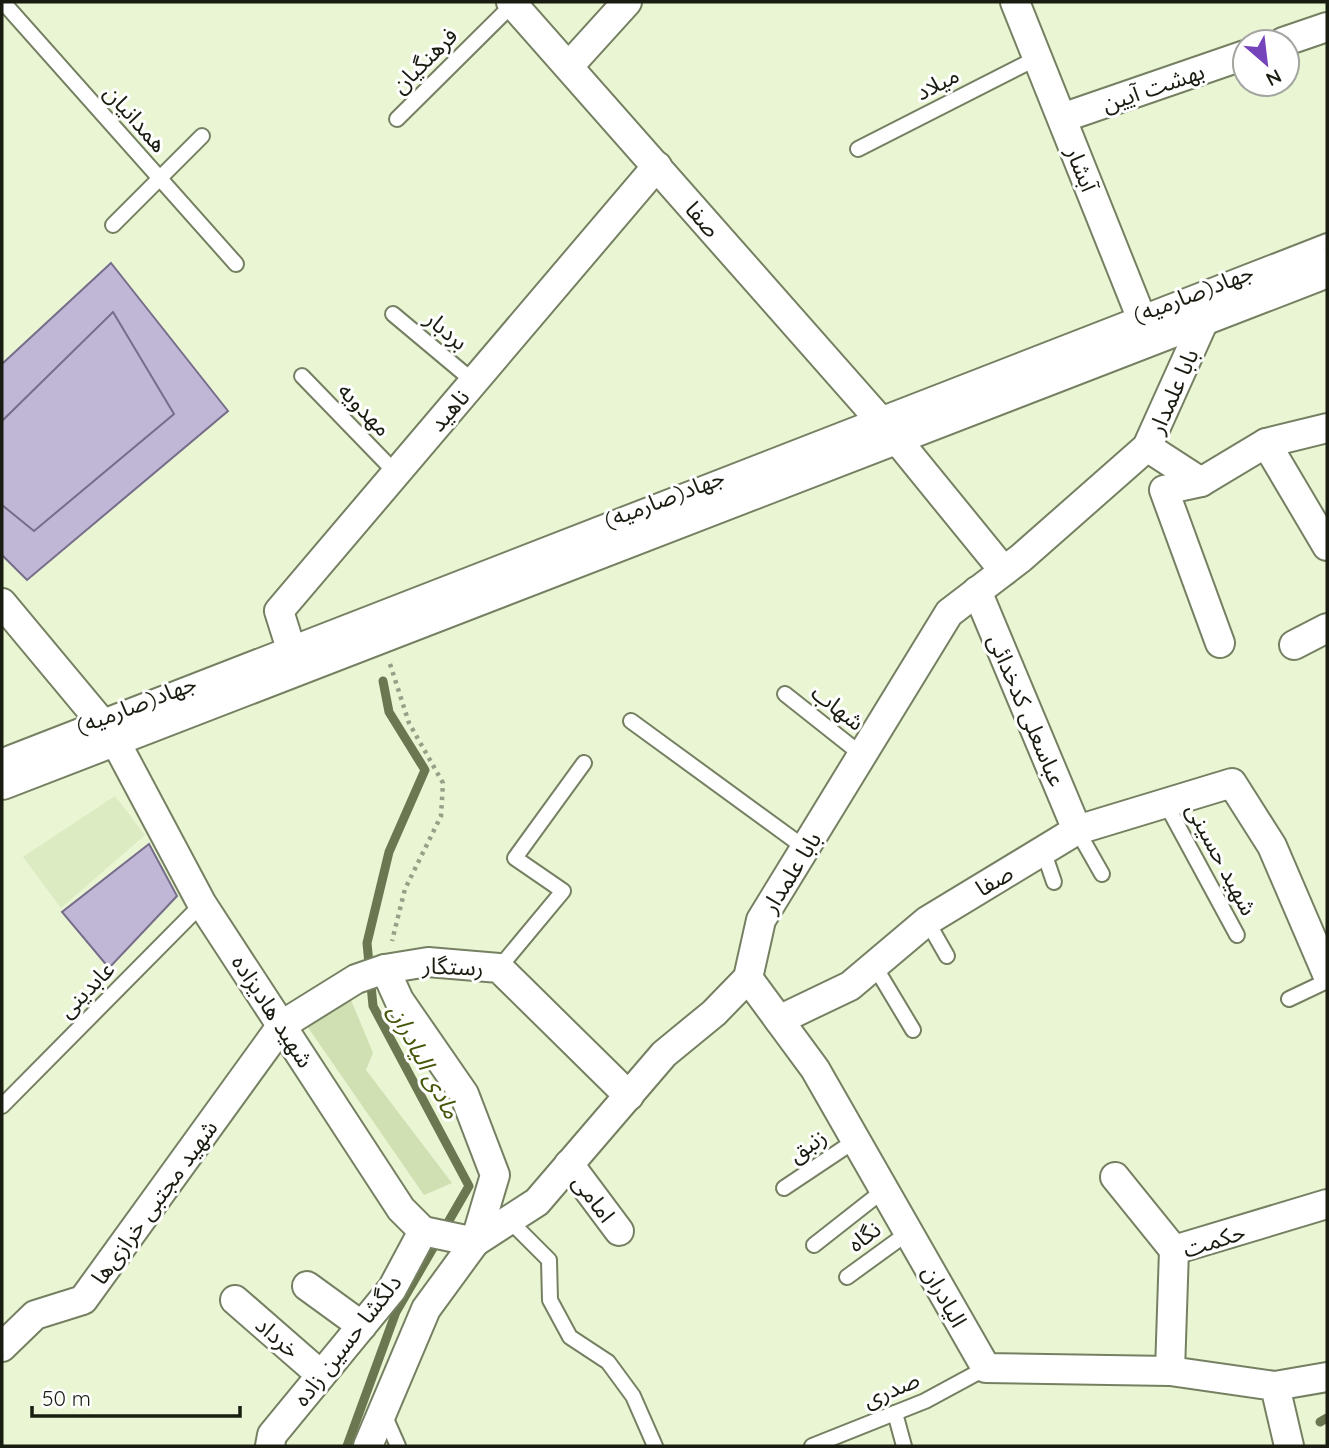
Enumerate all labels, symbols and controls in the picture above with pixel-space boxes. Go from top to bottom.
street label: فرهنگیان [385,21,463,99]
north arrow [1231,28,1301,98]
street label: بهشت آیین [1098,56,1208,118]
street label: میلاد [910,60,964,106]
text: N [1262,64,1286,92]
street label: همدانیان [98,78,174,158]
street label: آبشار [1060,141,1105,197]
street label: صفا [679,195,727,243]
street label: جهاد(صارمیه) [1129,257,1257,329]
street label: بردبار [419,303,474,356]
street label: بابا علمدار [1141,344,1205,439]
street label: مهدویه [332,376,398,442]
street label: ناهید [423,383,475,437]
street label: جهاد(صارمیه) [600,462,728,534]
street label: عباسعلی کدخدائی [982,630,1072,790]
street label: جهاد(صارمیه) [72,668,200,740]
street label: شهاب [806,677,870,737]
street label: شهید حسینی [1180,798,1264,920]
street label: بابا علمدار [754,826,827,919]
street label: صفا [970,858,1018,902]
street label: شهید هادیزاده [226,949,320,1073]
street label: رستگار [421,950,484,982]
street label: عابدینی [52,955,120,1023]
water label: مادی الیادران [382,999,468,1124]
street label: شهید مجتبی خرازی‌ها [85,1114,223,1290]
street label: زنبق [782,1122,832,1168]
street label: امامی [566,1168,622,1228]
street label: نگاه [842,1214,886,1258]
street label: حکمت [1179,1216,1249,1264]
street label: الیادران [916,1260,974,1332]
street label: دلگشا حسین زاده [286,1268,408,1412]
street label: خرداد [250,1310,306,1364]
street label: صدری [858,1364,924,1414]
scale bar [32,1374,240,1418]
text: 50 m [42,1385,91,1411]

